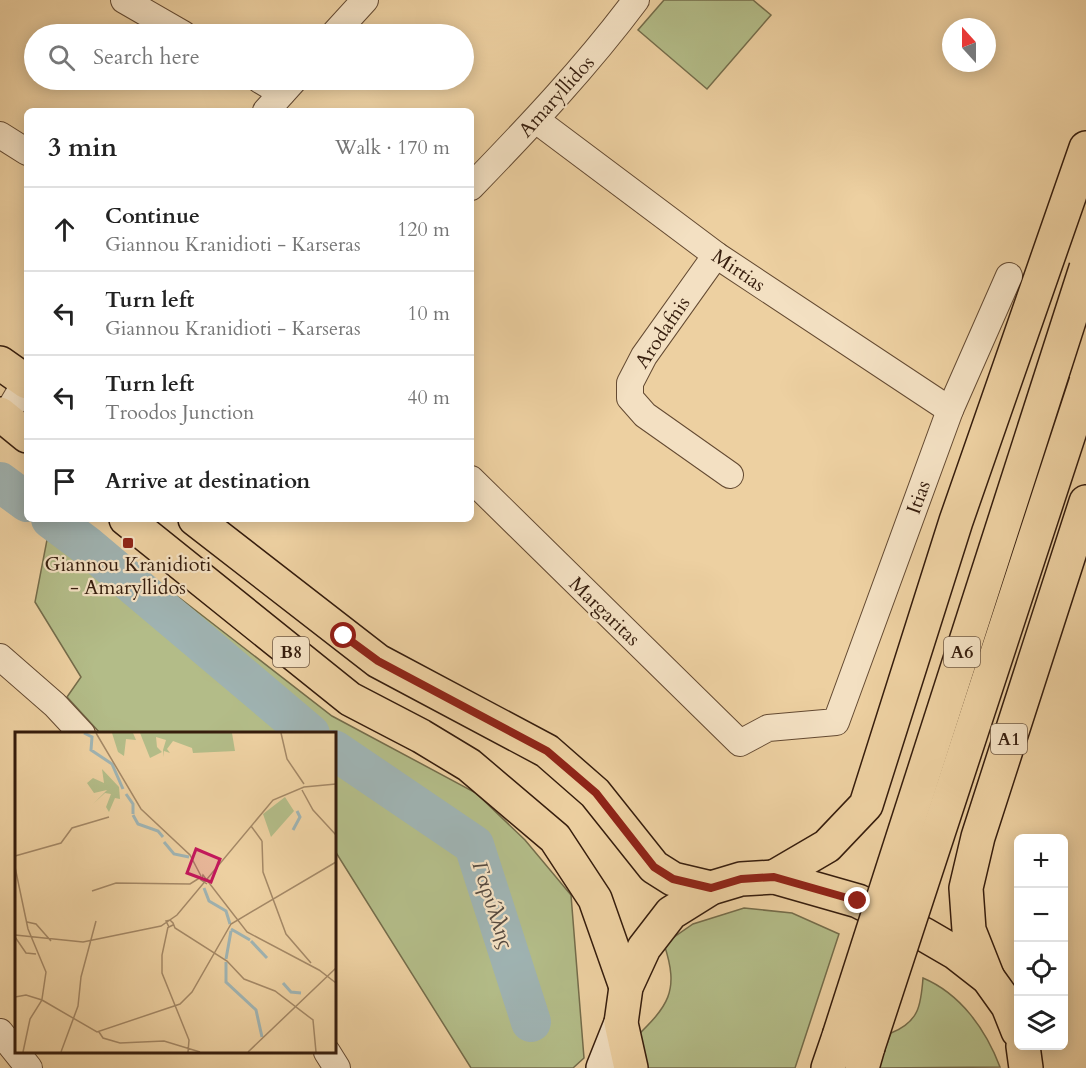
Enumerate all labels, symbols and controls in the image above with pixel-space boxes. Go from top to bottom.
north arrow [942,18,996,72]
search box [24,24,474,90]
icon: search [45,41,78,74]
text: Search here [93,42,200,72]
street label: Amaryllidos [512,50,600,143]
text: 3 min [48,130,117,165]
text: Walk · 170 m [335,134,450,161]
text: Continue [105,201,200,231]
icon: ahead [48,213,81,246]
text: 120 m [397,216,450,243]
text: Giannou Kranidioti - Karseras [105,231,361,258]
street label: Mirtias [707,243,771,298]
text: Turn left [105,285,194,315]
street label: Arodafnis [628,291,696,374]
icon: left [48,297,81,330]
text: 10 m [407,300,450,327]
text: Giannou Kranidioti - Karseras [105,315,361,342]
text: Turn left [105,369,194,399]
icon: left [48,381,81,414]
text: 40 m [407,384,450,411]
text: Troodos Junction [105,399,254,426]
icon: arrive [48,465,81,498]
text: Arrive at destination [105,466,310,496]
street label: Itias [900,477,937,518]
marker: Giannou Kranidioti - Amaryllidos [121,536,135,550]
place label: Giannou Kranidioti - Amaryllidos [45,551,212,601]
street label: Margaritas [563,571,646,652]
route start [330,622,356,648]
road number: B8 [273,637,309,667]
road number: A6 [944,637,980,667]
road number: A1 [991,724,1027,754]
inset map [15,732,336,1053]
map controls [1014,834,1068,1050]
button: + [1014,834,1068,888]
water label: Γαρύλλης [465,857,520,953]
route end [844,887,870,913]
button: − [1014,888,1068,942]
button: locate [1014,942,1068,996]
button: layers [1014,996,1068,1050]

